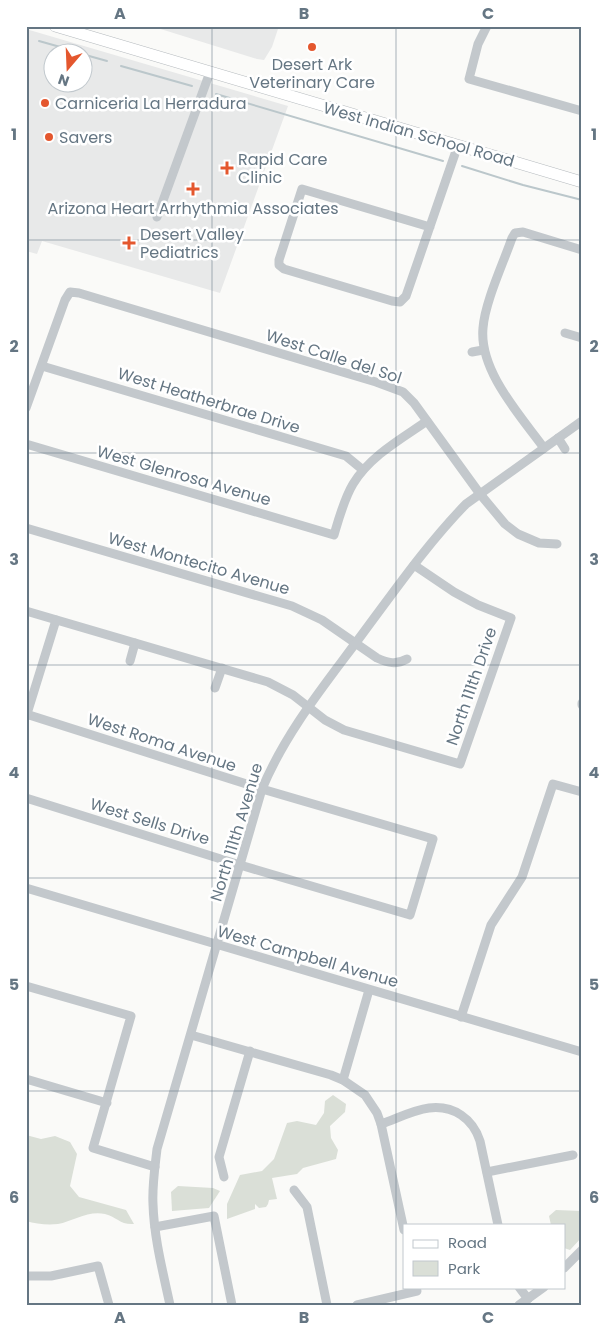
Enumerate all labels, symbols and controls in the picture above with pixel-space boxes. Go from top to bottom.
text: A [114,2,126,25]
text: B [299,2,309,25]
text: C [482,2,494,25]
marker: Desert Ark Veterinary Care [306,41,318,53]
north arrow [42,42,92,92]
place label: Desert Ark Veterinary Care [249,53,375,94]
text: N [56,69,72,91]
place label: Carniceria La Herradura [55,92,247,115]
street label: West Indian School Road [321,96,517,173]
marker: Carniceria La Herradura [39,97,51,109]
text: 1 [11,123,17,146]
text: 1 [591,123,597,146]
place label: Savers [59,126,112,149]
marker: Savers [43,131,55,143]
place label: Rapid Care Clinic [238,148,328,189]
marker: Rapid Care Clinic [220,161,234,175]
marker: Arizona Heart Arrhythmia Associates [186,182,200,196]
place label: Arizona Heart Arrhythmia Associates [47,197,339,220]
place label: Desert Valley Pediatrics [140,223,244,264]
marker: Desert Valley Pediatrics [122,236,136,250]
street label: West Calle del Sol [263,324,405,389]
text: 2 [9,335,19,358]
text: 2 [589,335,599,358]
street label: West Heatherbrae Drive [115,362,303,439]
street label: West Glenrosa Avenue [94,440,274,511]
street label: West Montecito Avenue [105,527,292,600]
text: 3 [9,548,19,571]
text: 3 [589,548,599,571]
street label: North 111th Drive [440,624,502,748]
street label: West Roma Avenue [84,707,239,777]
street label: North 111th Avenue [204,760,268,904]
text: 4 [9,761,20,784]
text: 4 [589,761,600,784]
street label: West Sells Drive [87,792,213,851]
street label: West Campbell Avenue [215,920,401,993]
text: 5 [9,973,19,996]
text: 5 [589,973,599,996]
text: 6 [9,1186,19,1209]
text: 6 [589,1186,599,1209]
legend [403,1224,566,1288]
text: Road [448,1232,487,1253]
text: Park [448,1258,480,1279]
text: A [114,1306,126,1329]
text: B [299,1306,309,1329]
text: C [482,1306,494,1329]

